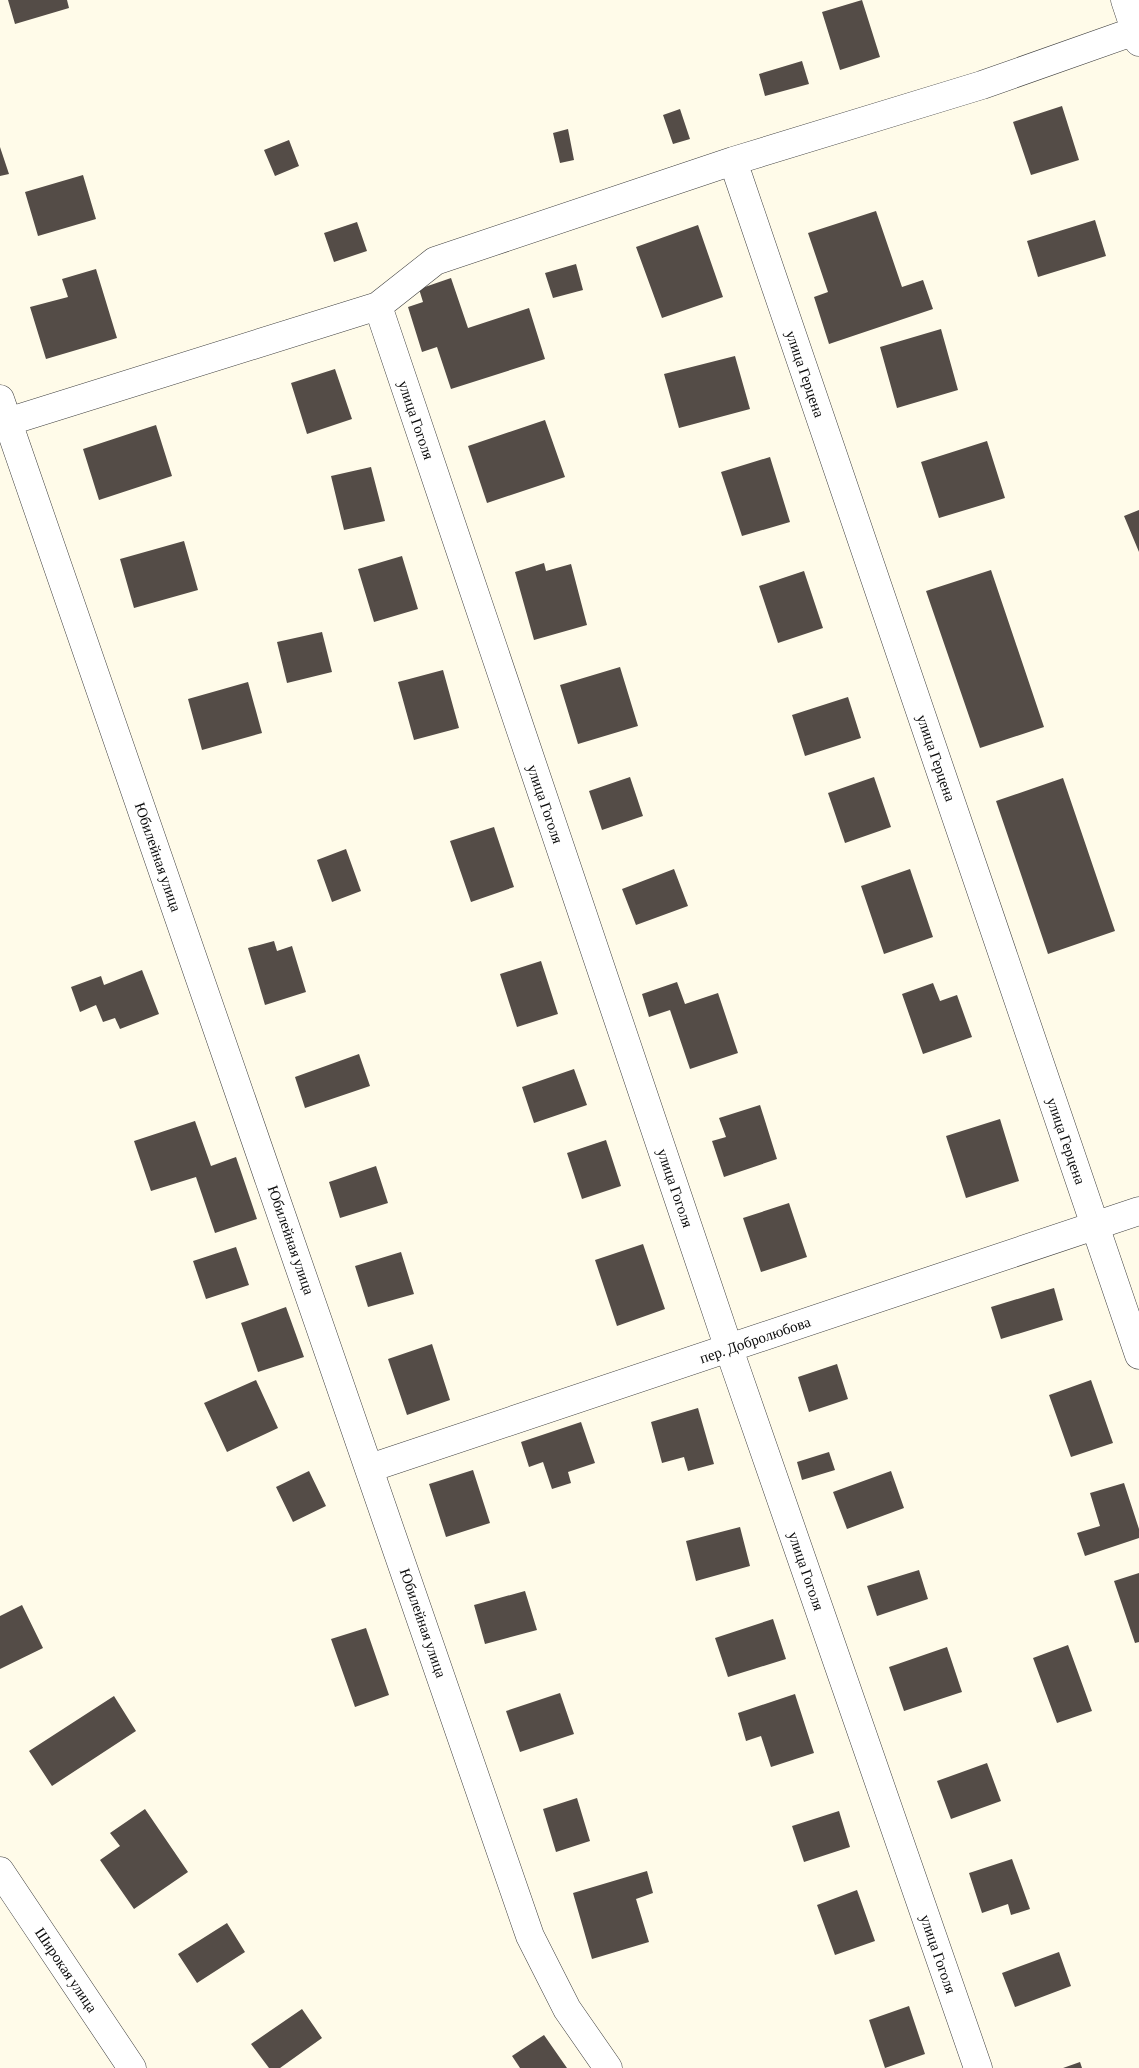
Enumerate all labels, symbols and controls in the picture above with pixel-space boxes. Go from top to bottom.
street label: улица Герцена [783,328,827,420]
street label: улица Гоголя [395,379,437,462]
street label: улица Герцена [914,712,958,804]
street label: улица Гоголя [524,763,566,846]
street label: Юбилейная улица [132,800,184,914]
street label: улица Герцена [1044,1095,1088,1187]
street label: улица Гоголя [654,1147,696,1230]
street label: Юбилейная улица [265,1183,317,1297]
street label: пер. Добролюбова [698,1313,813,1366]
street label: улица Гоголя [785,1530,827,1613]
street label: Юбилейная улица [397,1566,449,1680]
street label: улица Гоголя [917,1913,959,1996]
street label: Широкая улица [32,1925,100,2016]

